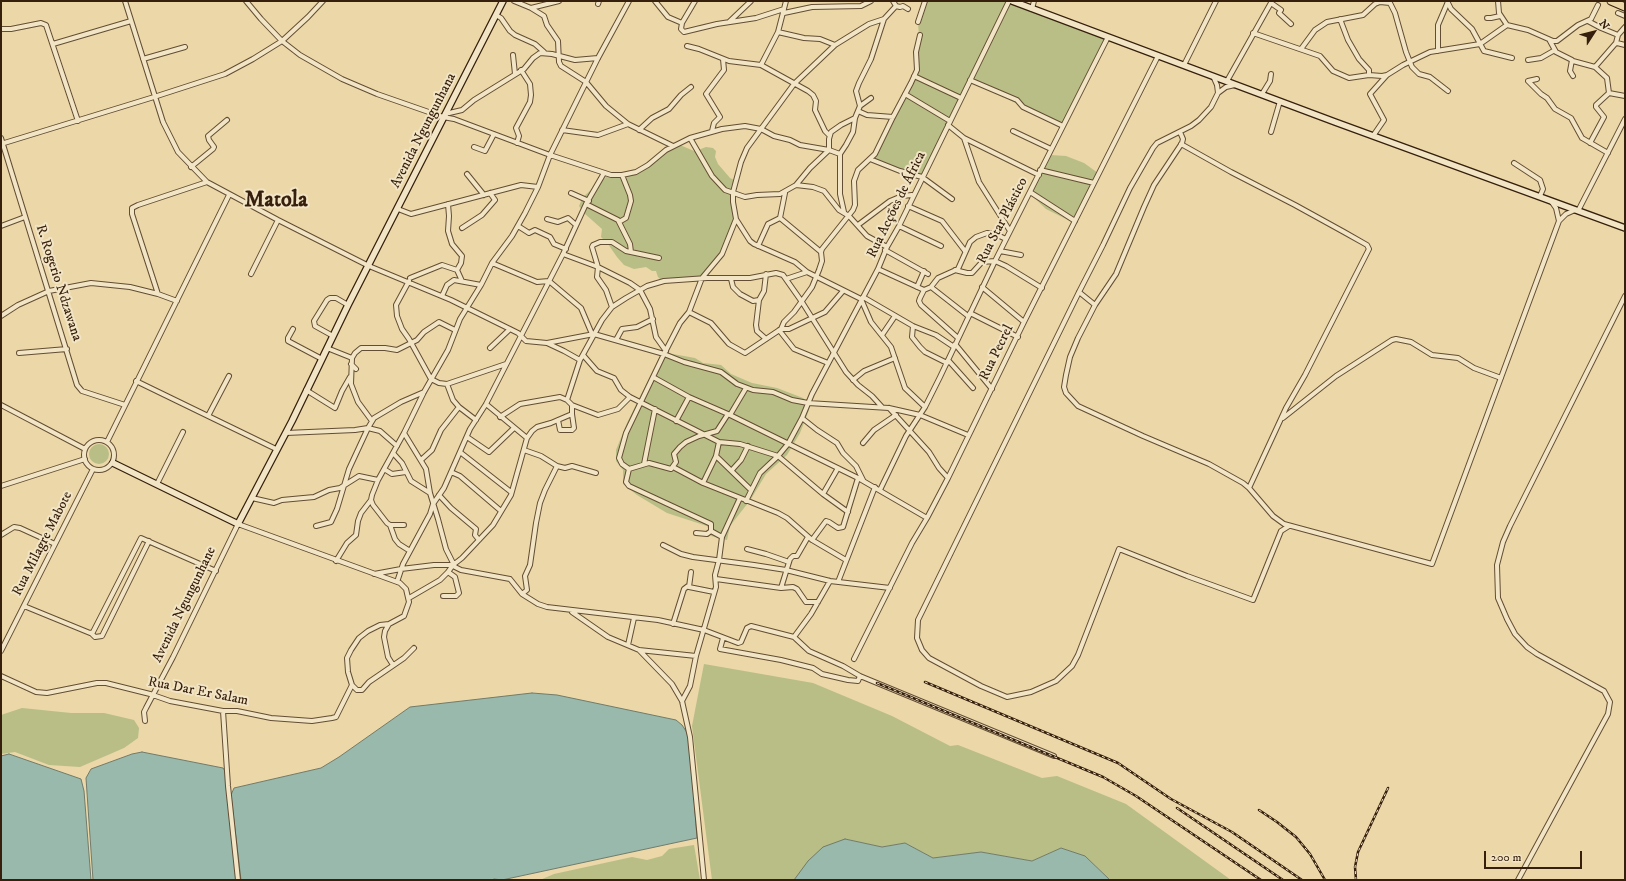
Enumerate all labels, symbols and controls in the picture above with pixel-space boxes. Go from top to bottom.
north arrow [1574,12,1614,52]
text: N [1595,17,1612,33]
street label: Avenida Ngungunhana [388,71,460,191]
street label: Rua Acções de África [864,149,930,261]
street label: Rua Star Plástico [974,175,1032,267]
district label: Matola [244,188,308,214]
street label: R. Rogerio Ndzawana [31,223,85,343]
street label: Rua Pecrel [976,322,1018,384]
street label: Rua Milagre Mabote [9,489,77,599]
street label: Avenida Ngungunhane [150,544,220,666]
street label: Rua Dar Er Salam [146,674,250,710]
scale bar [1486,843,1584,869]
text: 200 m [1491,850,1521,865]

